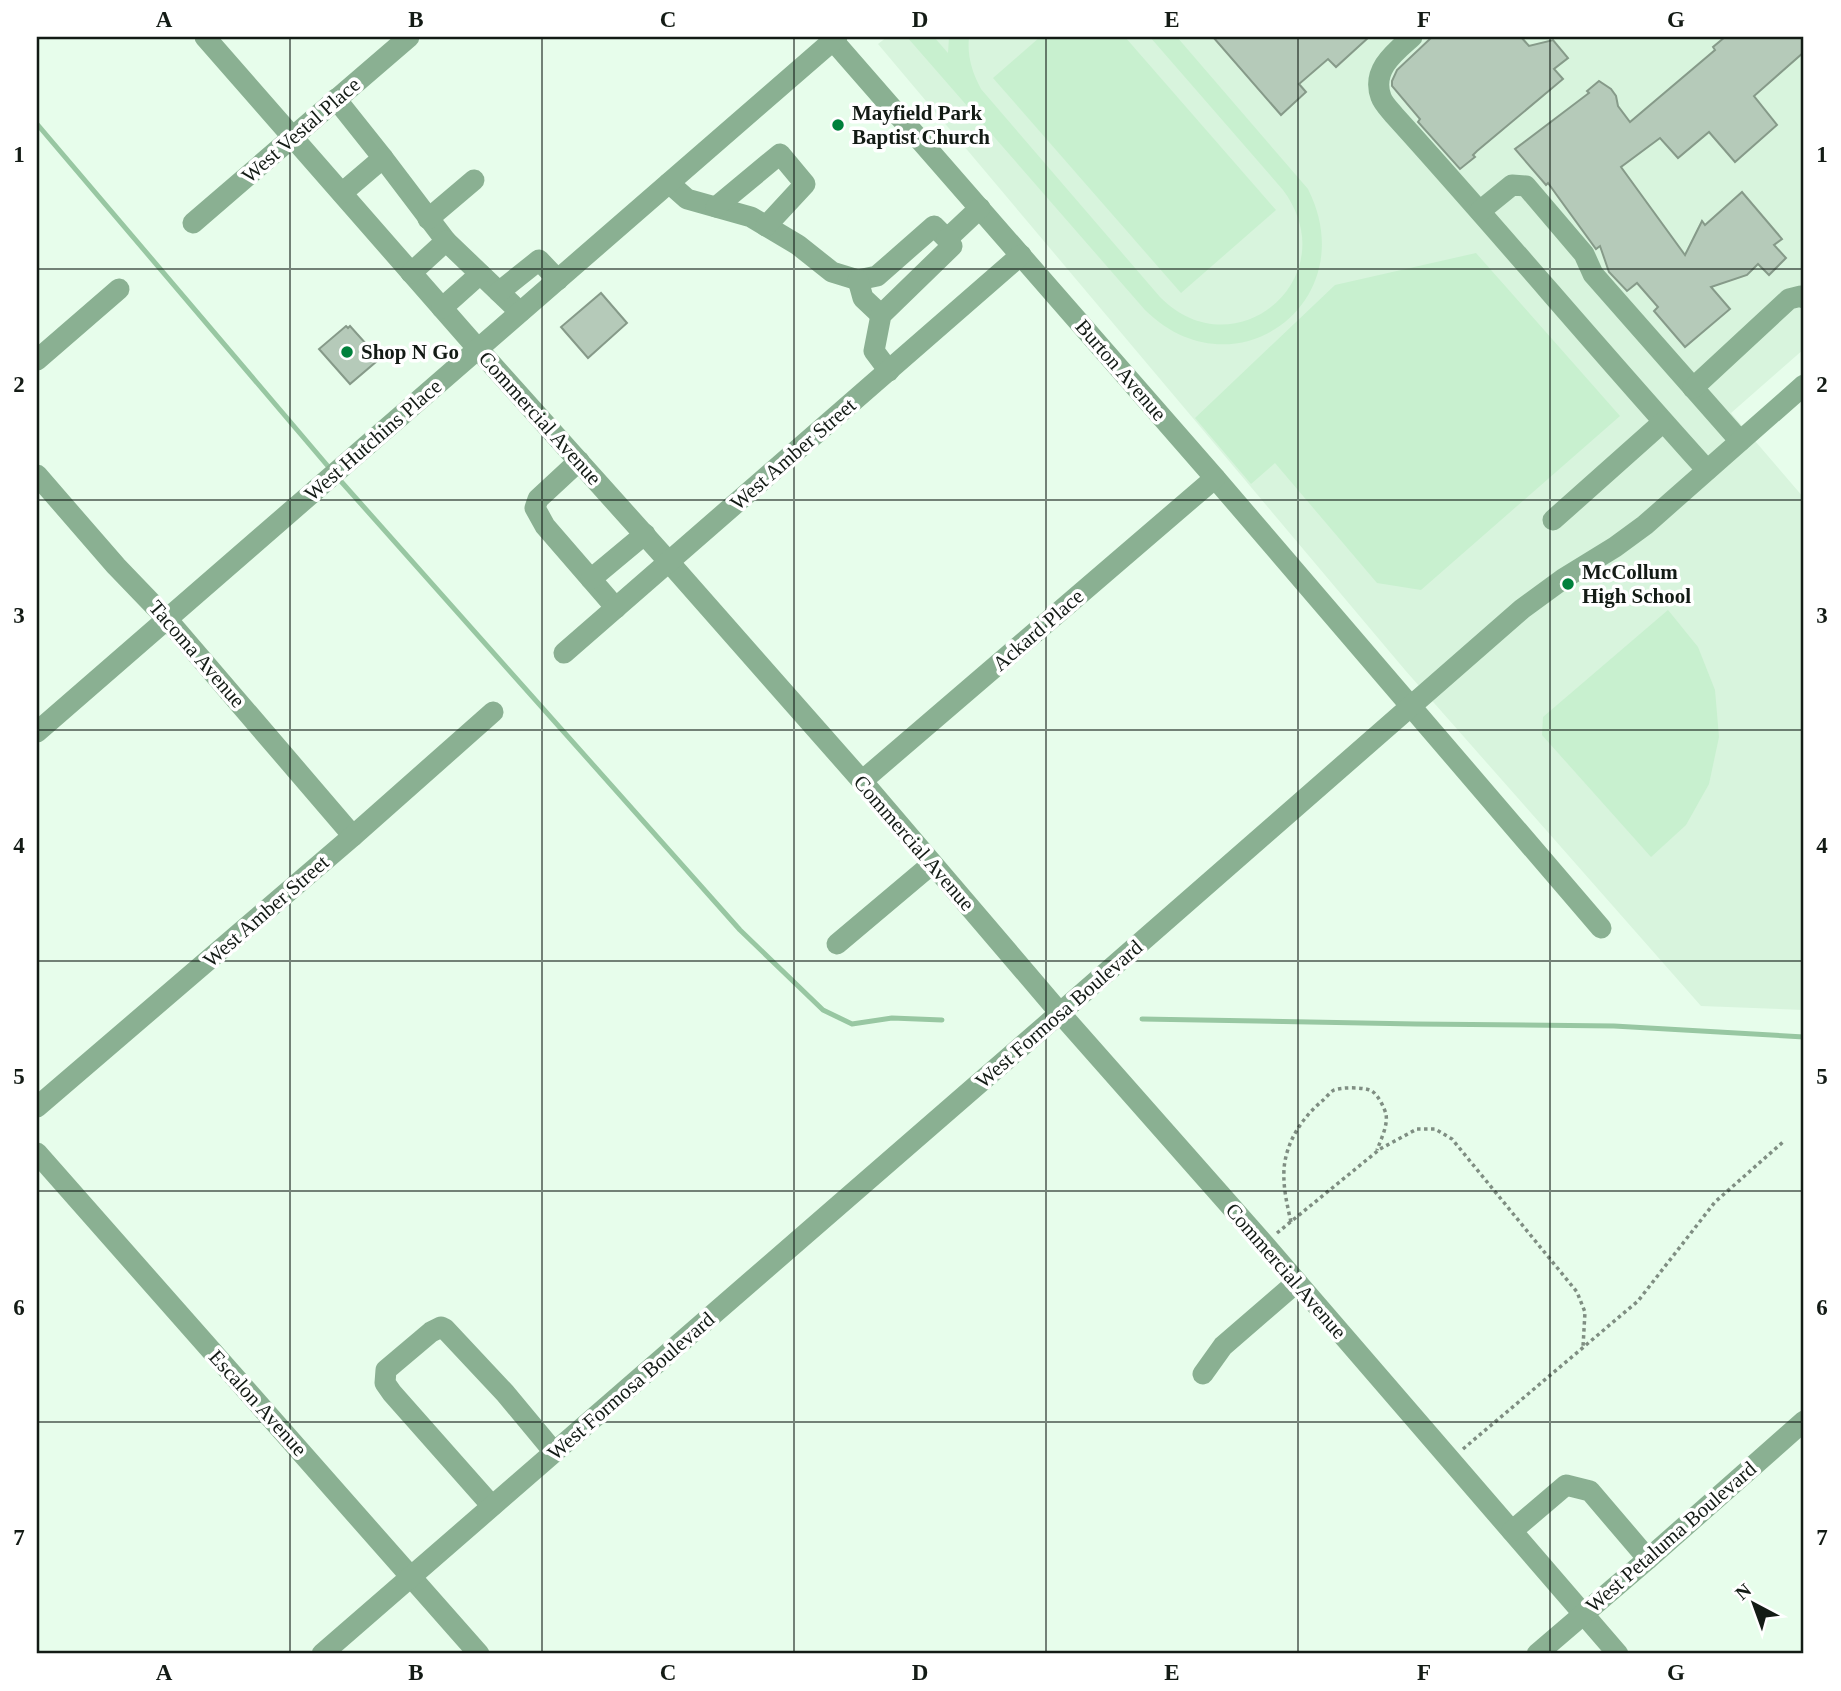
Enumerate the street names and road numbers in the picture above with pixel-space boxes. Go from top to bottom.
street label: West Vestal Place [237,72,365,188]
street label: Burton Avenue [1071,315,1171,425]
street label: Commercial Avenue [474,346,606,490]
street label: West Hutchins Place [300,374,446,506]
street label: West Amber Street [725,393,861,515]
street label: Ackard Place [988,584,1088,676]
street label: Tacoma Avenue [144,596,250,712]
street label: Commercial Avenue [849,770,979,916]
street label: West Amber Street [198,850,334,972]
street label: West Formosa Boulevard [971,935,1148,1093]
street label: Commercial Avenue [1221,1198,1351,1344]
street label: West Formosa Boulevard [543,1307,720,1465]
street label: Escalon Avenue [204,1345,312,1461]
street label: West Petaluma Boulevard [1581,1456,1761,1617]

